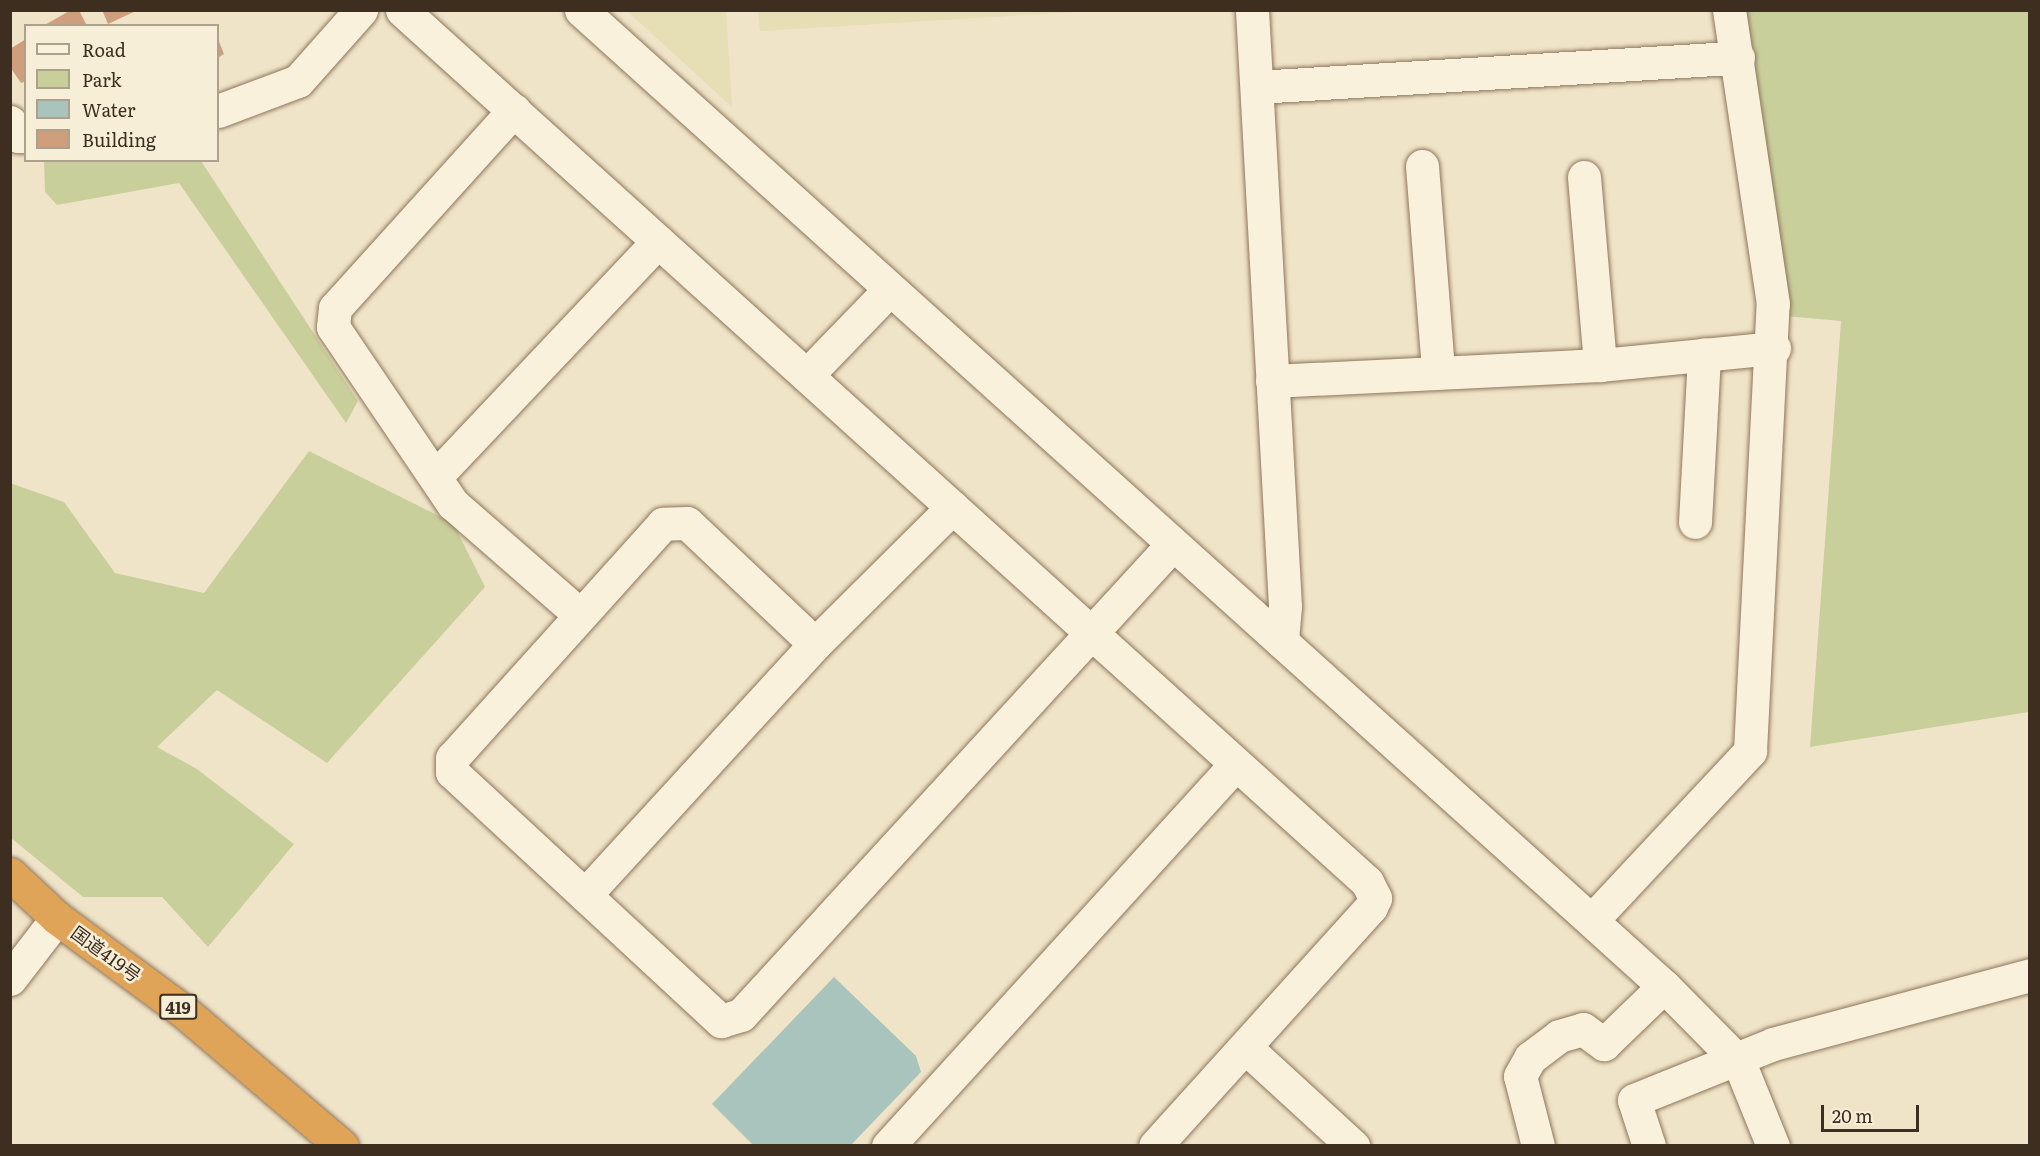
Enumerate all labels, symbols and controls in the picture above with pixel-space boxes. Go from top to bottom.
legend [24,24,219,162]
text: Road [82,36,126,63]
text: Park [82,66,121,93]
text: Water [82,96,135,123]
text: Building [82,126,156,153]
street label: 国道419号 [67,922,145,986]
road number: 419 [158,994,198,1020]
scale bar [1824,1093,1922,1131]
text: 20 m [1832,1102,1873,1129]

